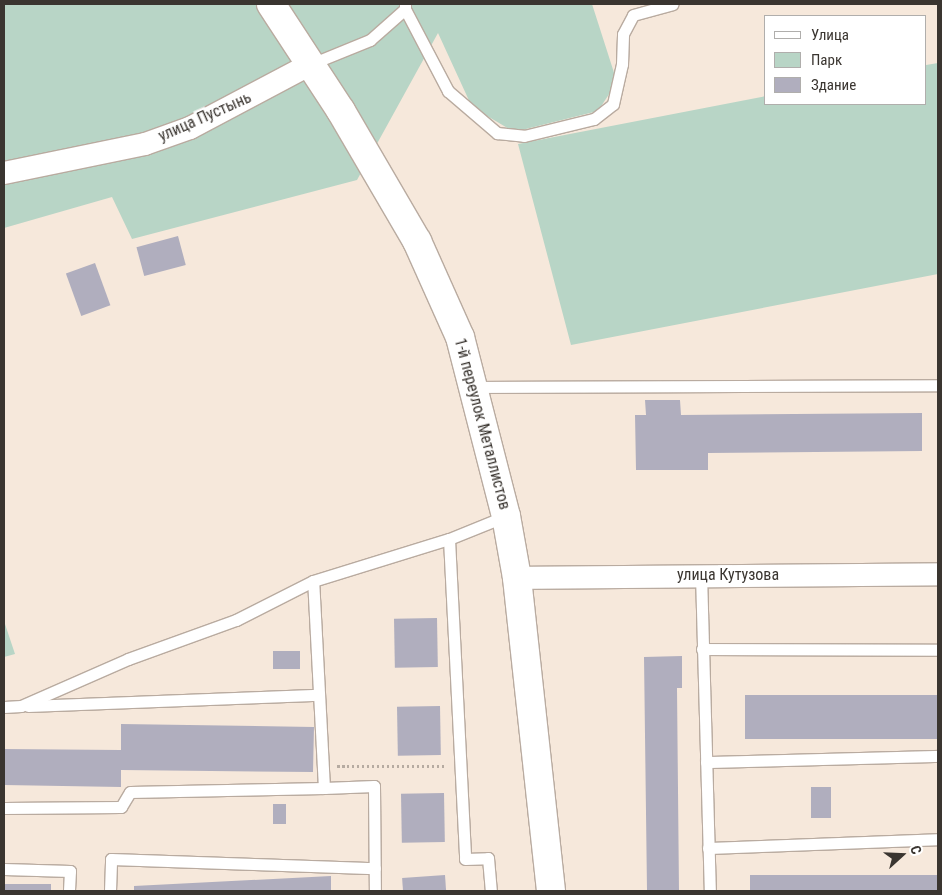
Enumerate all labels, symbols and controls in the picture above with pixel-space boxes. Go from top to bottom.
legend [764,15,927,105]
text: Улица [811,26,849,44]
text: Парк [811,51,842,69]
text: Здание [811,76,856,94]
street label: улица Пустынь [156,88,254,146]
street label: 1-й переулок Металлистов [450,336,514,512]
street label: улица Кутузова [677,565,779,585]
north arrow [877,830,927,880]
text: С [907,843,925,856]

